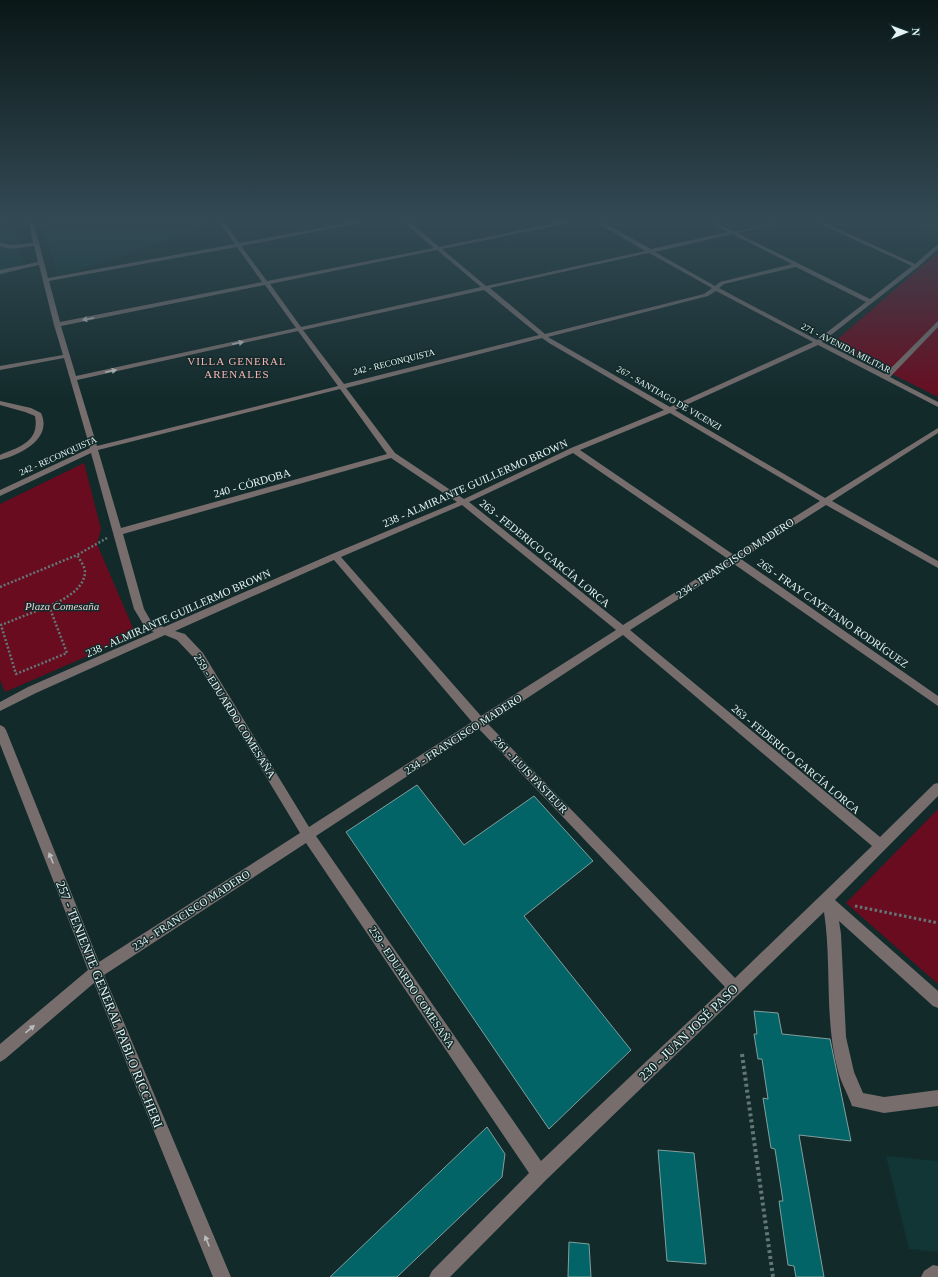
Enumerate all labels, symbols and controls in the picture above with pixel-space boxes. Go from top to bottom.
north arrow [886,12,926,52]
text: N [910,28,922,36]
one-way arrow [82,316,94,322]
street label: 271 - AVENIDA MILITAR [800,321,892,375]
one-way arrow [232,339,244,345]
street label: 242 - RECONQUISTA [352,347,436,377]
district label: VILLA GENERAL ARENALES [187,355,287,380]
street label: 267 - SANTIAGO DE VICENZI [615,364,723,432]
one-way arrow [105,367,117,373]
street label: 242 - RECONQUISTA [18,434,99,478]
street label: 238 - ALMIRANTE GUILLERMO BROWN [381,437,569,529]
street label: 240 - CÓRDOBA [212,466,292,500]
street label: 263 - FEDERICO GARCÍA LORCA [478,497,612,609]
street label: 234 - FRANCISCO MADERO [674,515,796,601]
street label: 265 - FRAY CAYETANO RODRÍGUEZ [755,556,911,670]
street label: 238 - ALMIRANTE GUILLERMO BROWN [84,567,272,659]
park label: Plaza Comesaña [24,600,100,612]
street label: 259 - EDUARDO COMESAÑA [192,652,278,780]
street label: 234 - FRANCISCO MADERO [402,691,524,777]
street label: 263 - FEDERICO GARCÍA LORCA [729,702,863,816]
street label: 261 - LUIS PASTEUR [492,735,571,816]
one-way arrow [47,852,53,864]
street label: 234 - FRANCISCO MADERO [130,867,252,953]
street label: 257 - TENIENTE GENERAL PABLO RICCHERI [53,879,166,1130]
street label: 259 - EDUARDO COMESAÑA [367,924,457,1050]
street label: 230 - JUAN JOSÉ PASO [636,981,741,1084]
one-way arrow [24,1024,35,1033]
one-way arrow [204,1235,210,1246]

